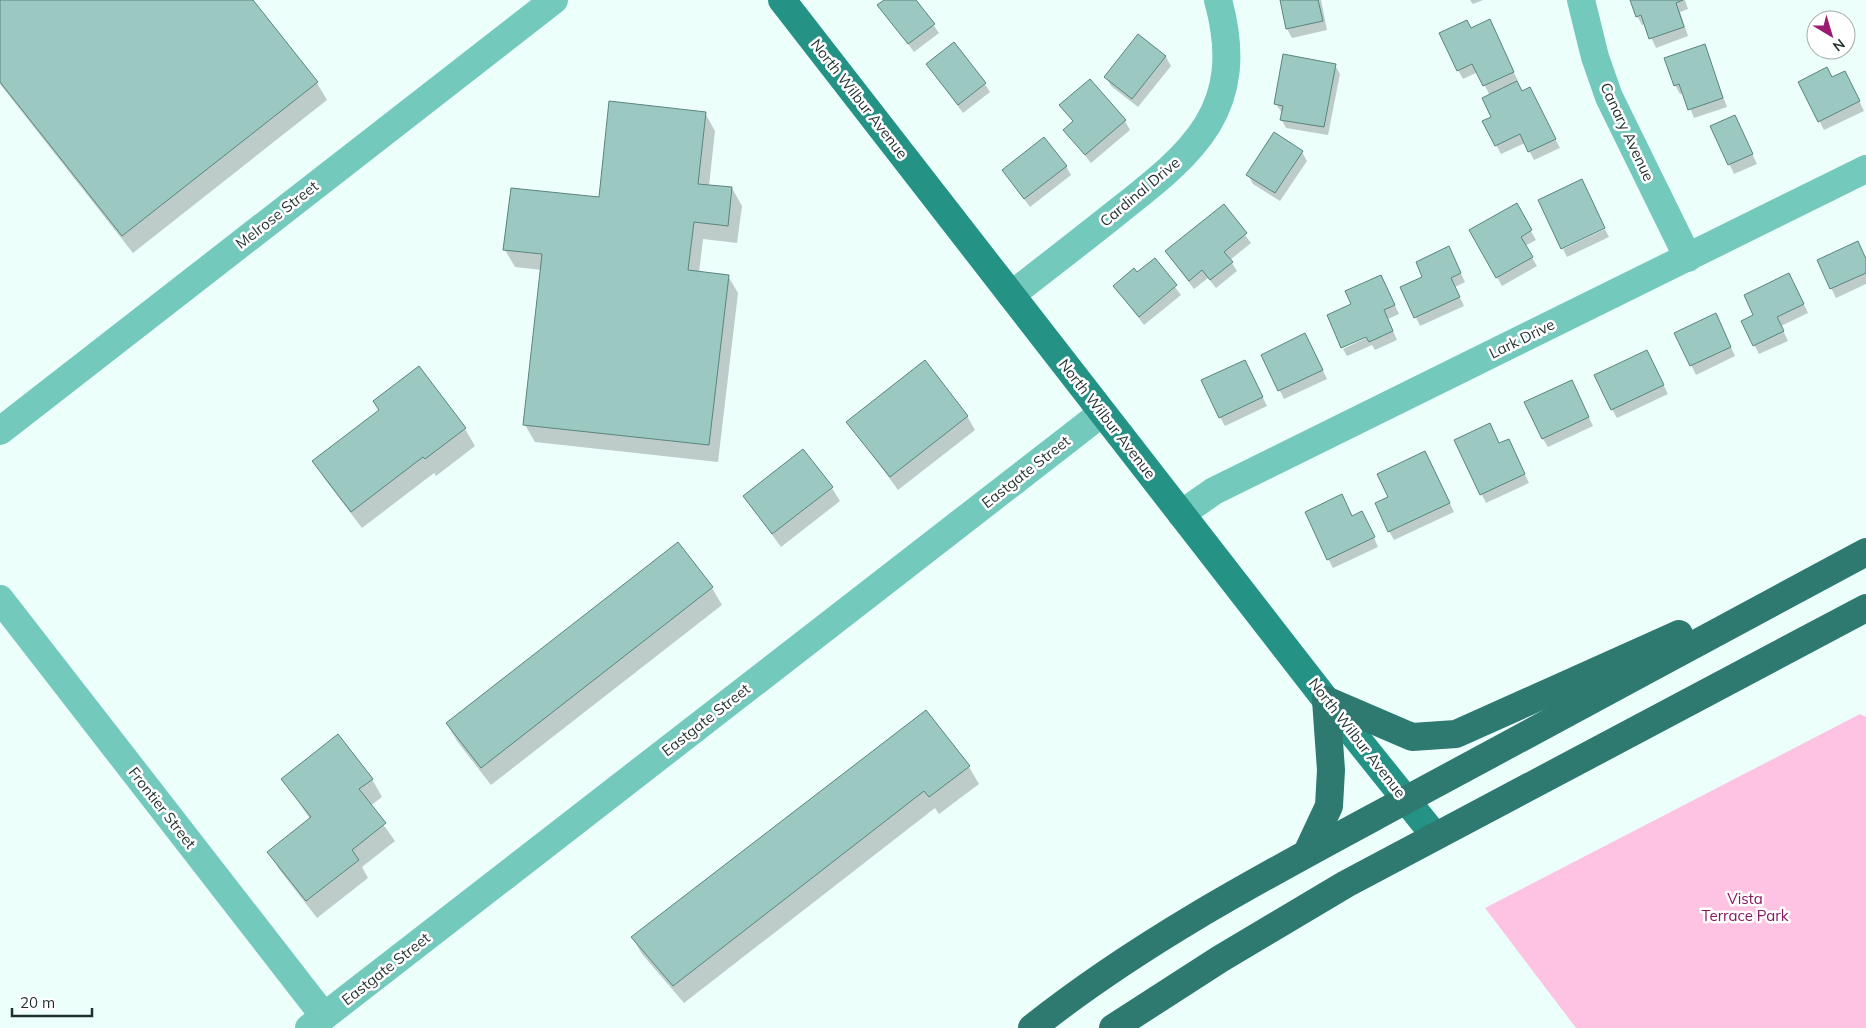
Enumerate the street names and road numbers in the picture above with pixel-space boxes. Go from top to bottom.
street label: North Wilbur Avenue [807,35,912,162]
street label: Canary Avenue [1596,79,1659,184]
street label: Cardinal Drive [1096,153,1183,231]
street label: Melrose Street [232,176,322,253]
street label: Lark Drive [1486,315,1558,363]
street label: North Wilbur Avenue [1055,355,1160,482]
street label: Eastgate Street [978,431,1074,512]
street label: North Wilbur Avenue [1305,674,1410,801]
street label: Eastgate Street [658,679,754,760]
street label: Frontier Street [124,763,200,852]
street label: Eastgate Street [338,928,434,1009]

